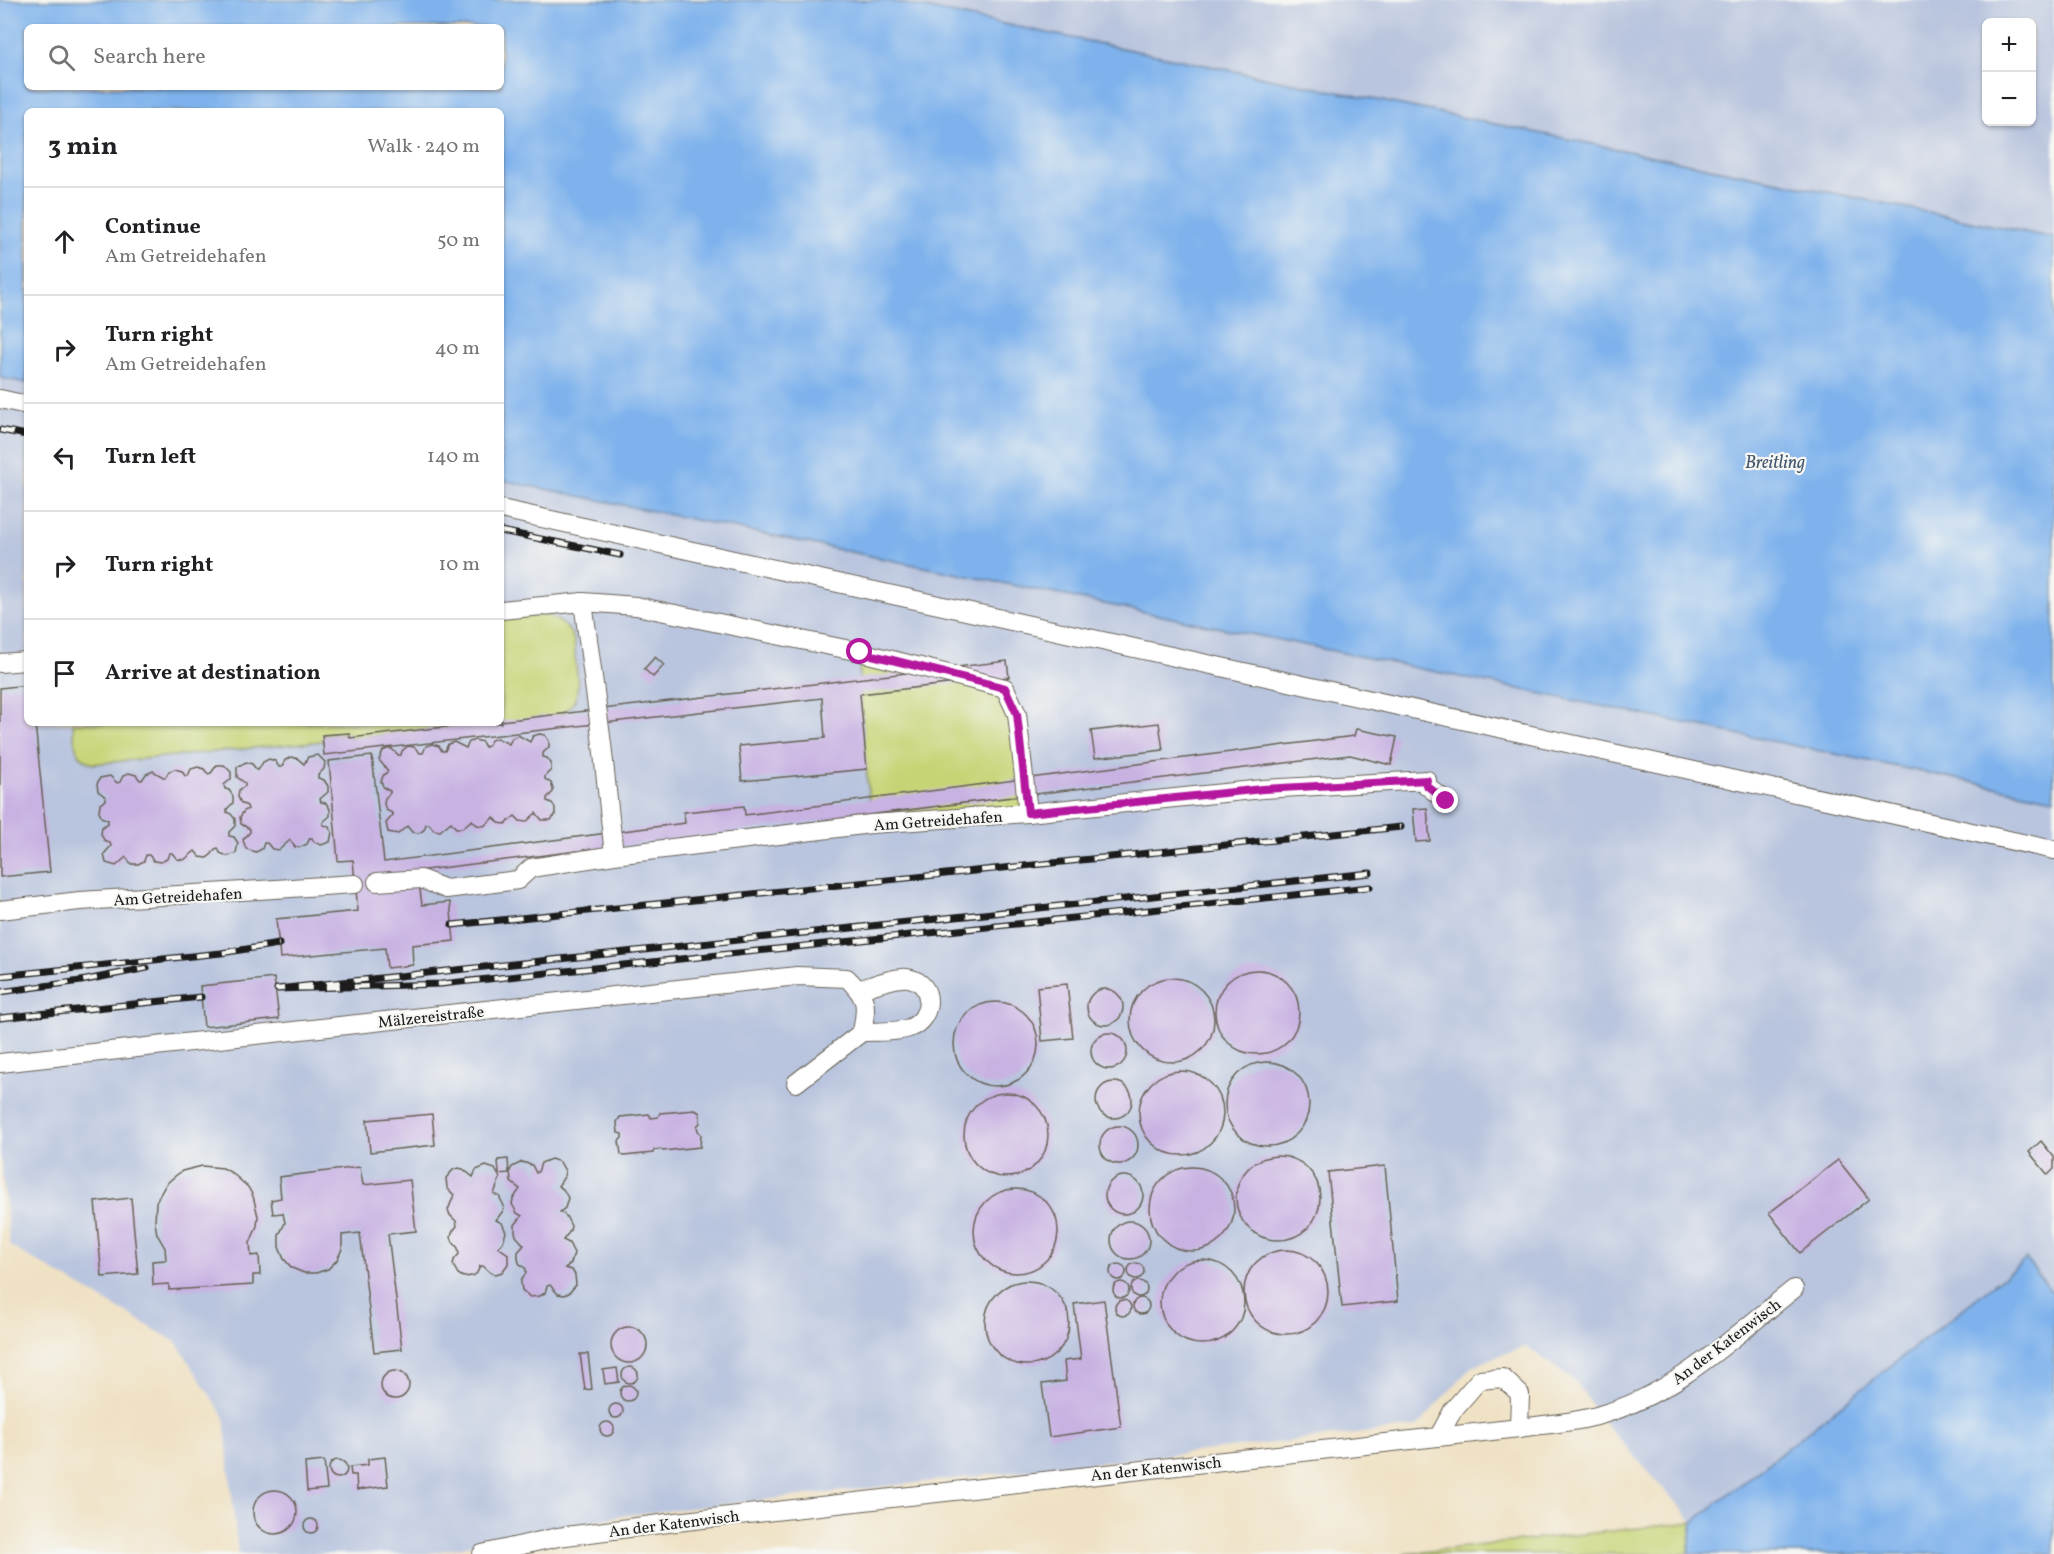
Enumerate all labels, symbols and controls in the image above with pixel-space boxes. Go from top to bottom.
map controls [1982,18,2036,126]
button: + [1982,18,2036,72]
search box [24,24,504,90]
icon: search [45,41,78,74]
text: Search here [93,42,206,73]
button: − [1982,72,2036,126]
text: 3 min [48,129,118,165]
text: Walk · 240 m [367,133,480,161]
text: Continue [105,212,201,243]
icon: ahead [48,225,81,258]
text: 50 m [437,227,480,255]
text: Am Getreidehafen [105,243,267,271]
text: Turn right [105,320,213,351]
icon: right [48,333,81,366]
text: 40 m [435,335,480,363]
text: Am Getreidehafen [105,351,267,379]
icon: left [48,441,81,474]
text: Turn left [105,442,196,473]
text: 140 m [427,443,480,471]
water label: Breitling [1745,451,1805,476]
icon: right [48,549,81,582]
text: Turn right [105,550,213,581]
text: 10 m [439,551,480,579]
route start [846,638,872,664]
icon: arrive [48,657,81,690]
text: Arrive at destination [105,658,321,689]
route end [1432,787,1458,813]
street label: Am Getreidehafen [873,807,1003,837]
street label: Am Getreidehafen [113,884,243,912]
street label: Mälzereistraße [377,1001,485,1035]
street label: An der Katenwisch [1668,1294,1786,1391]
street label: An der Katenwisch [1090,1452,1223,1488]
street label: An der Katenwisch [608,1506,741,1544]

